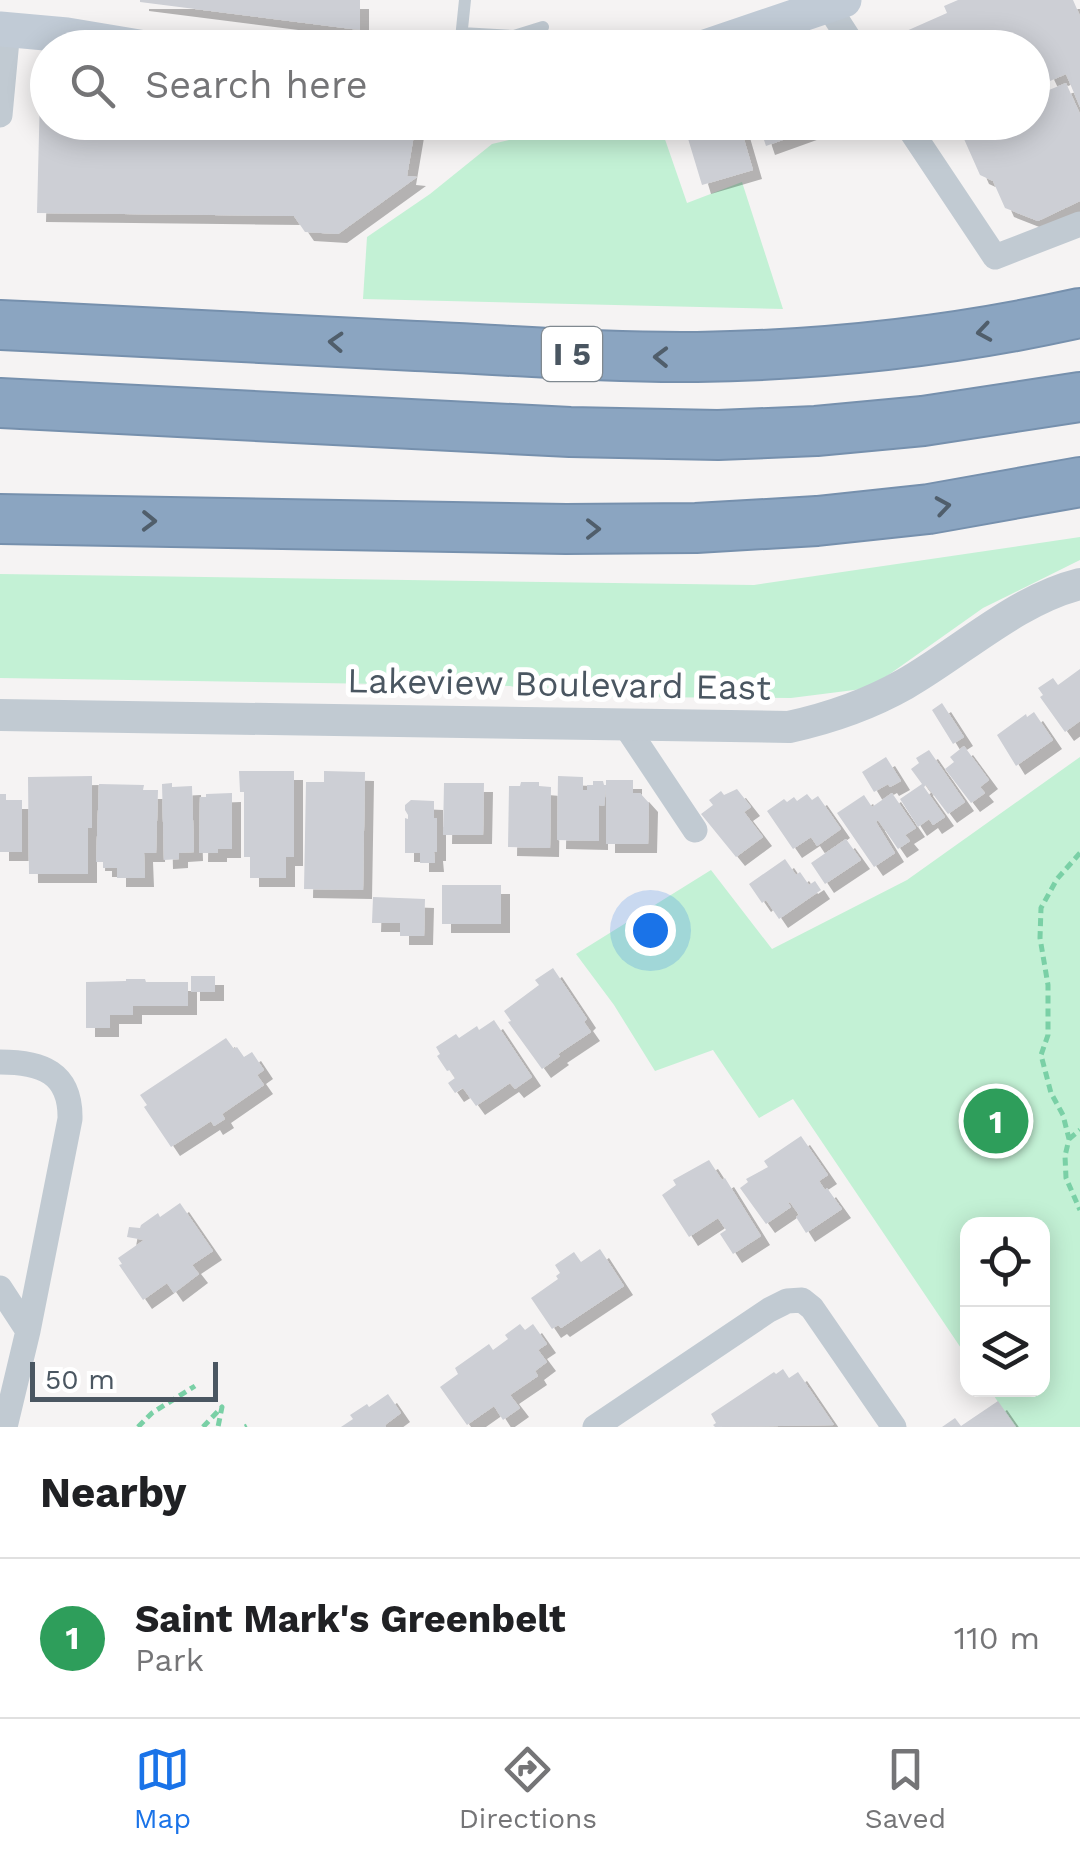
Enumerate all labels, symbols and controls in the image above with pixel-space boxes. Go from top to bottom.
search box [30,30,1050,140]
icon: search [65,58,120,113]
text: Search here [145,63,368,107]
one-way arrow [976,320,993,341]
road number: I 5 [542,327,602,381]
one-way arrow [328,332,344,353]
one-way arrow [652,346,668,367]
one-way arrow [935,497,952,518]
one-way arrow [142,510,158,531]
one-way arrow [586,518,602,540]
street label: Lakeview Boulevard East [347,659,771,709]
your location [625,905,676,956]
pin: 1 [964,1084,1028,1158]
map controls [960,1217,1050,1397]
button: locate [960,1217,1050,1307]
button: layers [960,1307,1050,1397]
scale bar [30,1357,218,1402]
text: 50 m [45,1363,115,1396]
text: Nearby [40,1468,187,1517]
text: Saint Mark's Greenbelt [135,1597,566,1641]
text: 1 [66,1619,79,1657]
text: 110 m [954,1619,1040,1657]
text: Park [135,1641,204,1679]
tab: Map [134,1742,191,1835]
tab: Directions [459,1742,597,1835]
tab: Saved [865,1742,946,1835]

